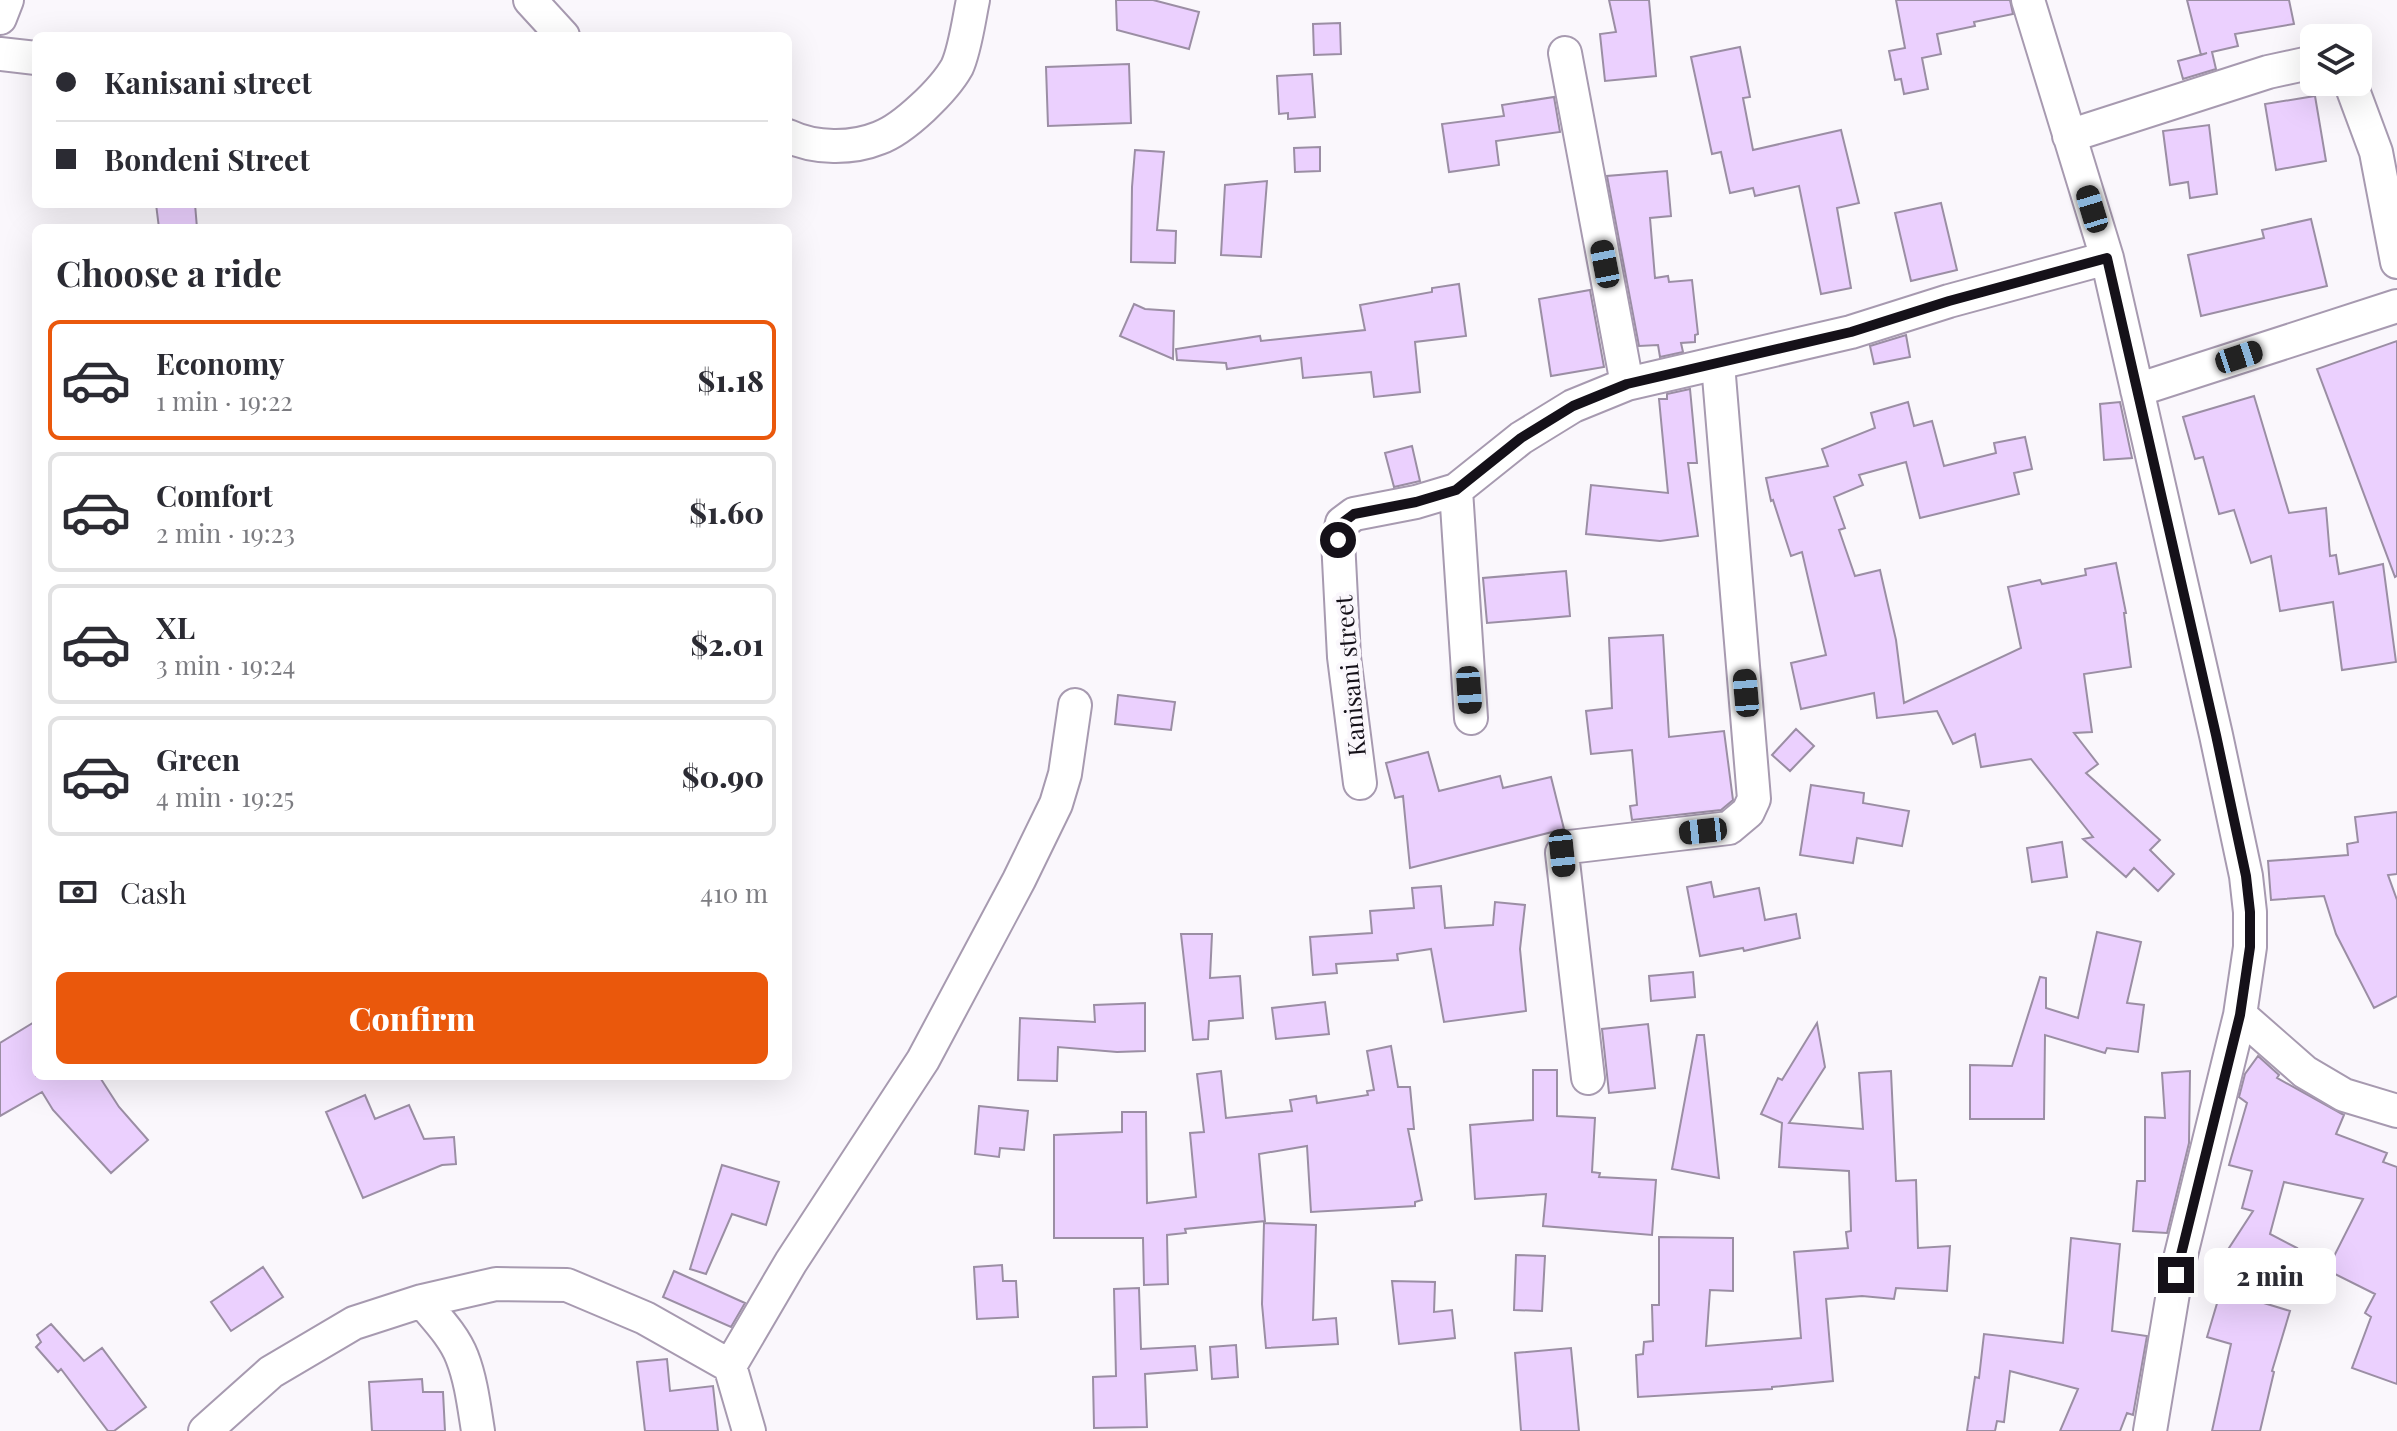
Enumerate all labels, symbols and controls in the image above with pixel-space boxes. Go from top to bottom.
map controls [2300,24,2372,96]
button: layers [2300,24,2372,96]
text: Kanisani street [104,62,312,102]
text: Bondeni Street [104,139,310,179]
car [2074,183,2110,235]
car [1589,238,1621,290]
text: Choose a ride [56,248,282,296]
car [2212,338,2266,376]
text: Economy [156,343,285,383]
icon: car [60,344,132,416]
text: $1.18 [697,360,764,400]
text: 1 min · 19:22 [156,383,293,418]
text: Comfort [156,475,273,515]
icon: car [60,476,132,548]
text: $1.60 [689,492,764,532]
text: 2 min · 19:23 [156,515,295,550]
route start [1320,522,1356,558]
street label: Kanisani street [1326,594,1372,758]
text: XL [156,607,195,647]
icon: car [60,608,132,680]
text: $2.01 [690,624,764,664]
text: 3 min · 19:24 [156,647,295,682]
car [1455,665,1483,715]
car [1732,668,1760,718]
text: Green [156,739,240,779]
icon: car [60,740,132,812]
text: $0.90 [682,756,764,796]
text: 4 min · 19:25 [156,779,294,814]
car [1678,817,1728,845]
car [1548,828,1576,878]
icon: cash [56,870,100,914]
text: Cash [120,872,187,912]
text: 410 m [700,875,768,910]
button: Confirm [56,972,768,1064]
callout: 2 min [2204,1247,2336,1303]
route end [2158,1257,2194,1293]
text: 2 min [2236,1258,2304,1293]

